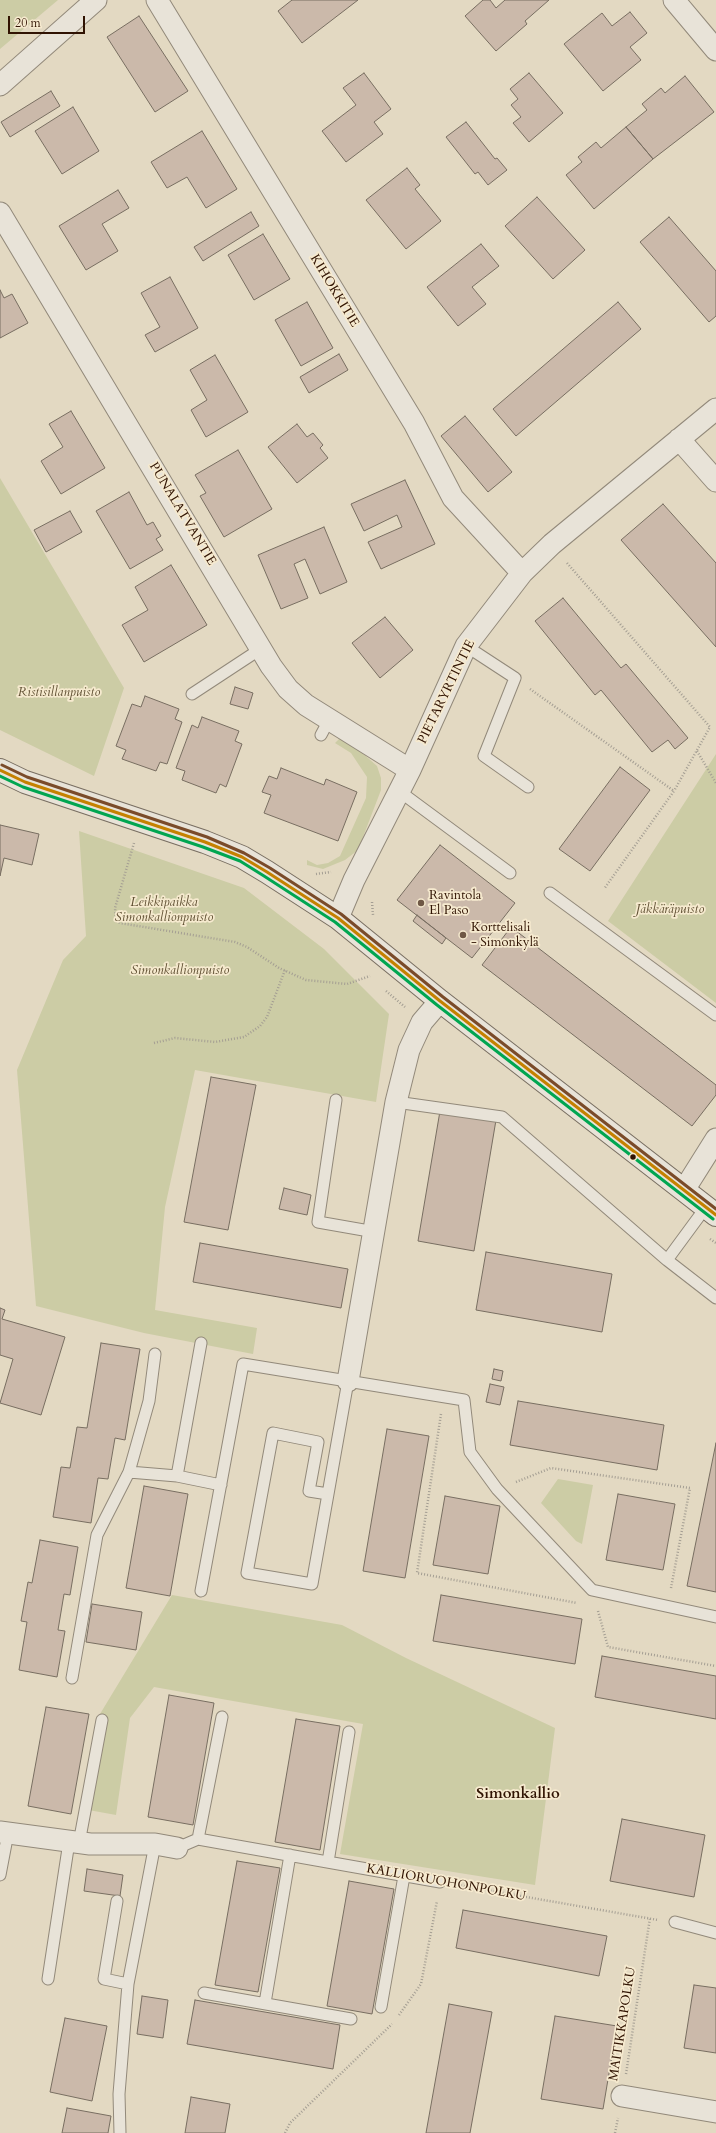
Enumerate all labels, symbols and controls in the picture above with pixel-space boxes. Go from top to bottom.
scale bar [10,8,87,34]
text: 20 m [15,15,41,31]
street label: KIHOKKITIE [306,252,362,330]
street label: PUNALATVANTIE [145,460,219,568]
street label: PIETARYRTINTIE [415,637,479,747]
park label: Ristisillanpuisto [18,685,100,701]
place label: Ravintola El Paso [429,888,481,919]
park label: Leikkipaikka Simonkallionpuisto [115,895,213,926]
marker: Ravintola El Paso [416,898,426,908]
park label: Jäkkäräpuisto [636,902,704,918]
place label: Korttelisali - Simonkylä [471,920,539,951]
marker: Korttelisali - Simonkylä [458,930,468,940]
park label: Simonkallionpuisto [131,963,229,979]
unlabelled marker [628,1152,638,1162]
district label: Simonkallio [476,1786,560,1804]
street label: KALLIORUOHONPOLKU [365,1861,527,1905]
street label: MAITIKKAPOLKU [606,1966,640,2082]

